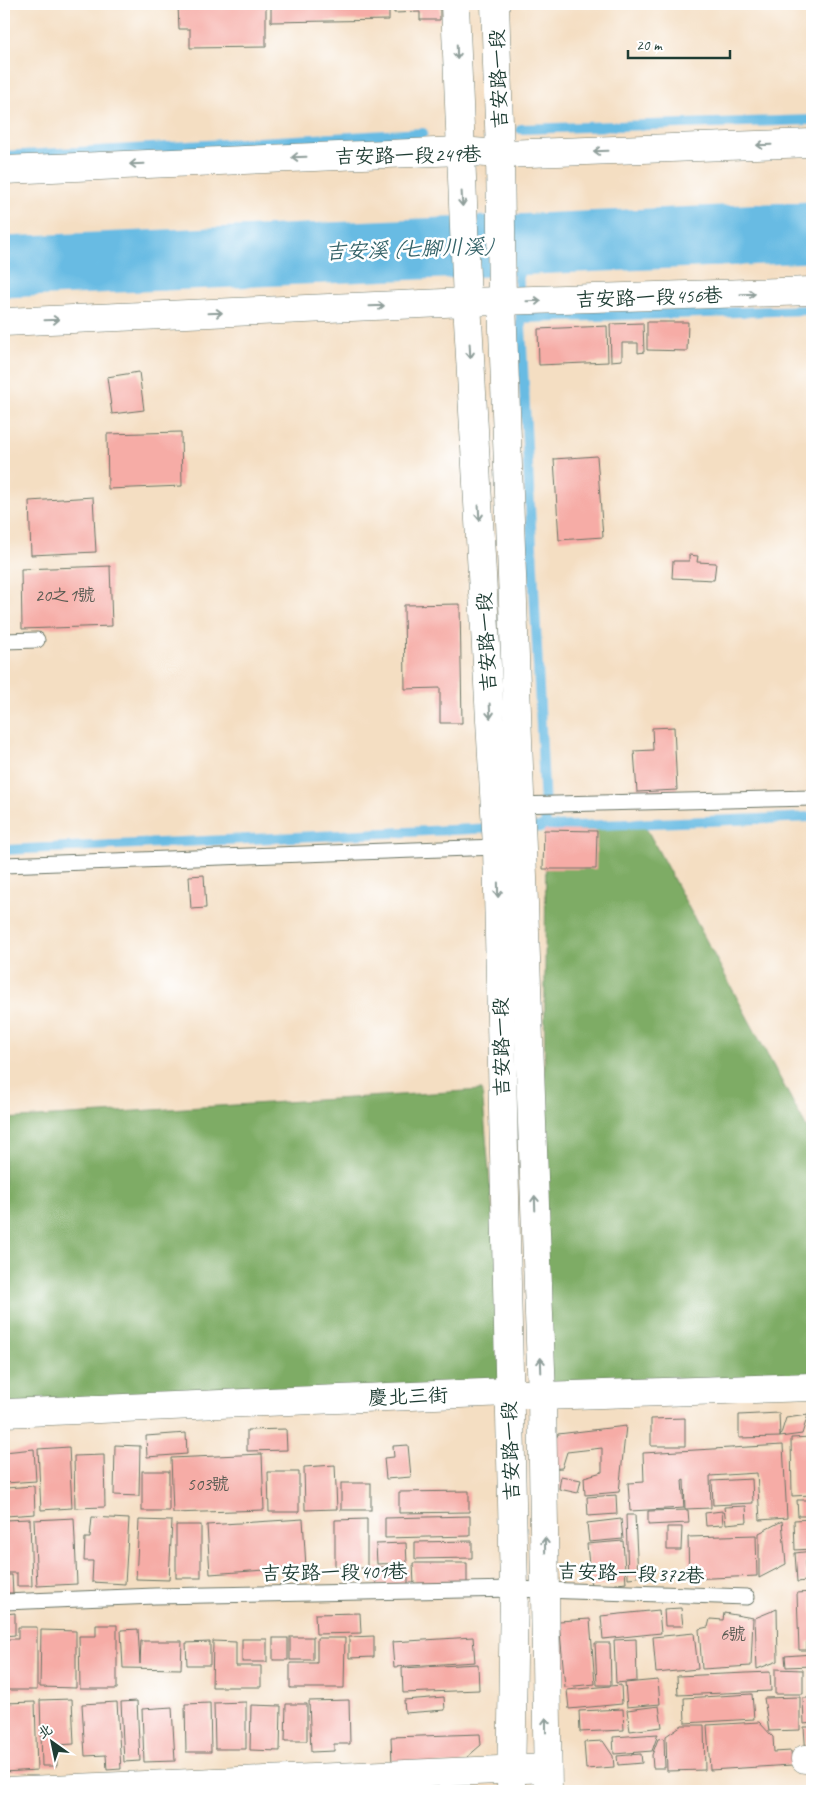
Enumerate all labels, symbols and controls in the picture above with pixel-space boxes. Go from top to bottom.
scale bar [628,28,731,60]
street label: 吉安路一段 [484,29,513,129]
text: 20 m [636,36,663,55]
one-way arrow [452,44,461,60]
one-way arrow [756,140,772,149]
street label: 吉安路一段249巷 [334,142,483,169]
one-way arrow [593,146,609,155]
one-way arrow [291,153,307,162]
one-way arrow [129,159,145,169]
one-way arrow [458,191,467,207]
water label: 吉安溪 (七腳川溪) [325,233,496,265]
street label: 吉安路一段456巷 [575,282,724,313]
one-way arrow [740,289,756,298]
one-way arrow [525,297,541,306]
one-way arrow [369,302,385,311]
one-way arrow [206,308,223,318]
one-way arrow [44,315,60,324]
one-way arrow [466,343,475,359]
one-way arrow [474,505,483,521]
house number: 20之1號 [35,584,95,606]
street label: 吉安路一段 [471,591,502,693]
one-way arrow [485,702,494,718]
one-way arrow [493,882,502,898]
street label: 吉安路一段 [488,997,515,1097]
one-way arrow [530,1195,539,1211]
one-way arrow [536,1357,545,1373]
street label: 慶北三街 [368,1383,448,1410]
street label: 吉安路一段 [496,1401,525,1501]
house number: 503號 [187,1473,229,1495]
one-way arrow [540,1537,550,1554]
street label: 吉安路一段372巷 [557,1558,706,1589]
street label: 吉安路一段401巷 [260,1559,409,1586]
house number: 6號 [720,1623,746,1645]
one-way arrow [542,1717,551,1733]
north arrow [28,1718,78,1768]
text: 北 [35,1721,56,1742]

